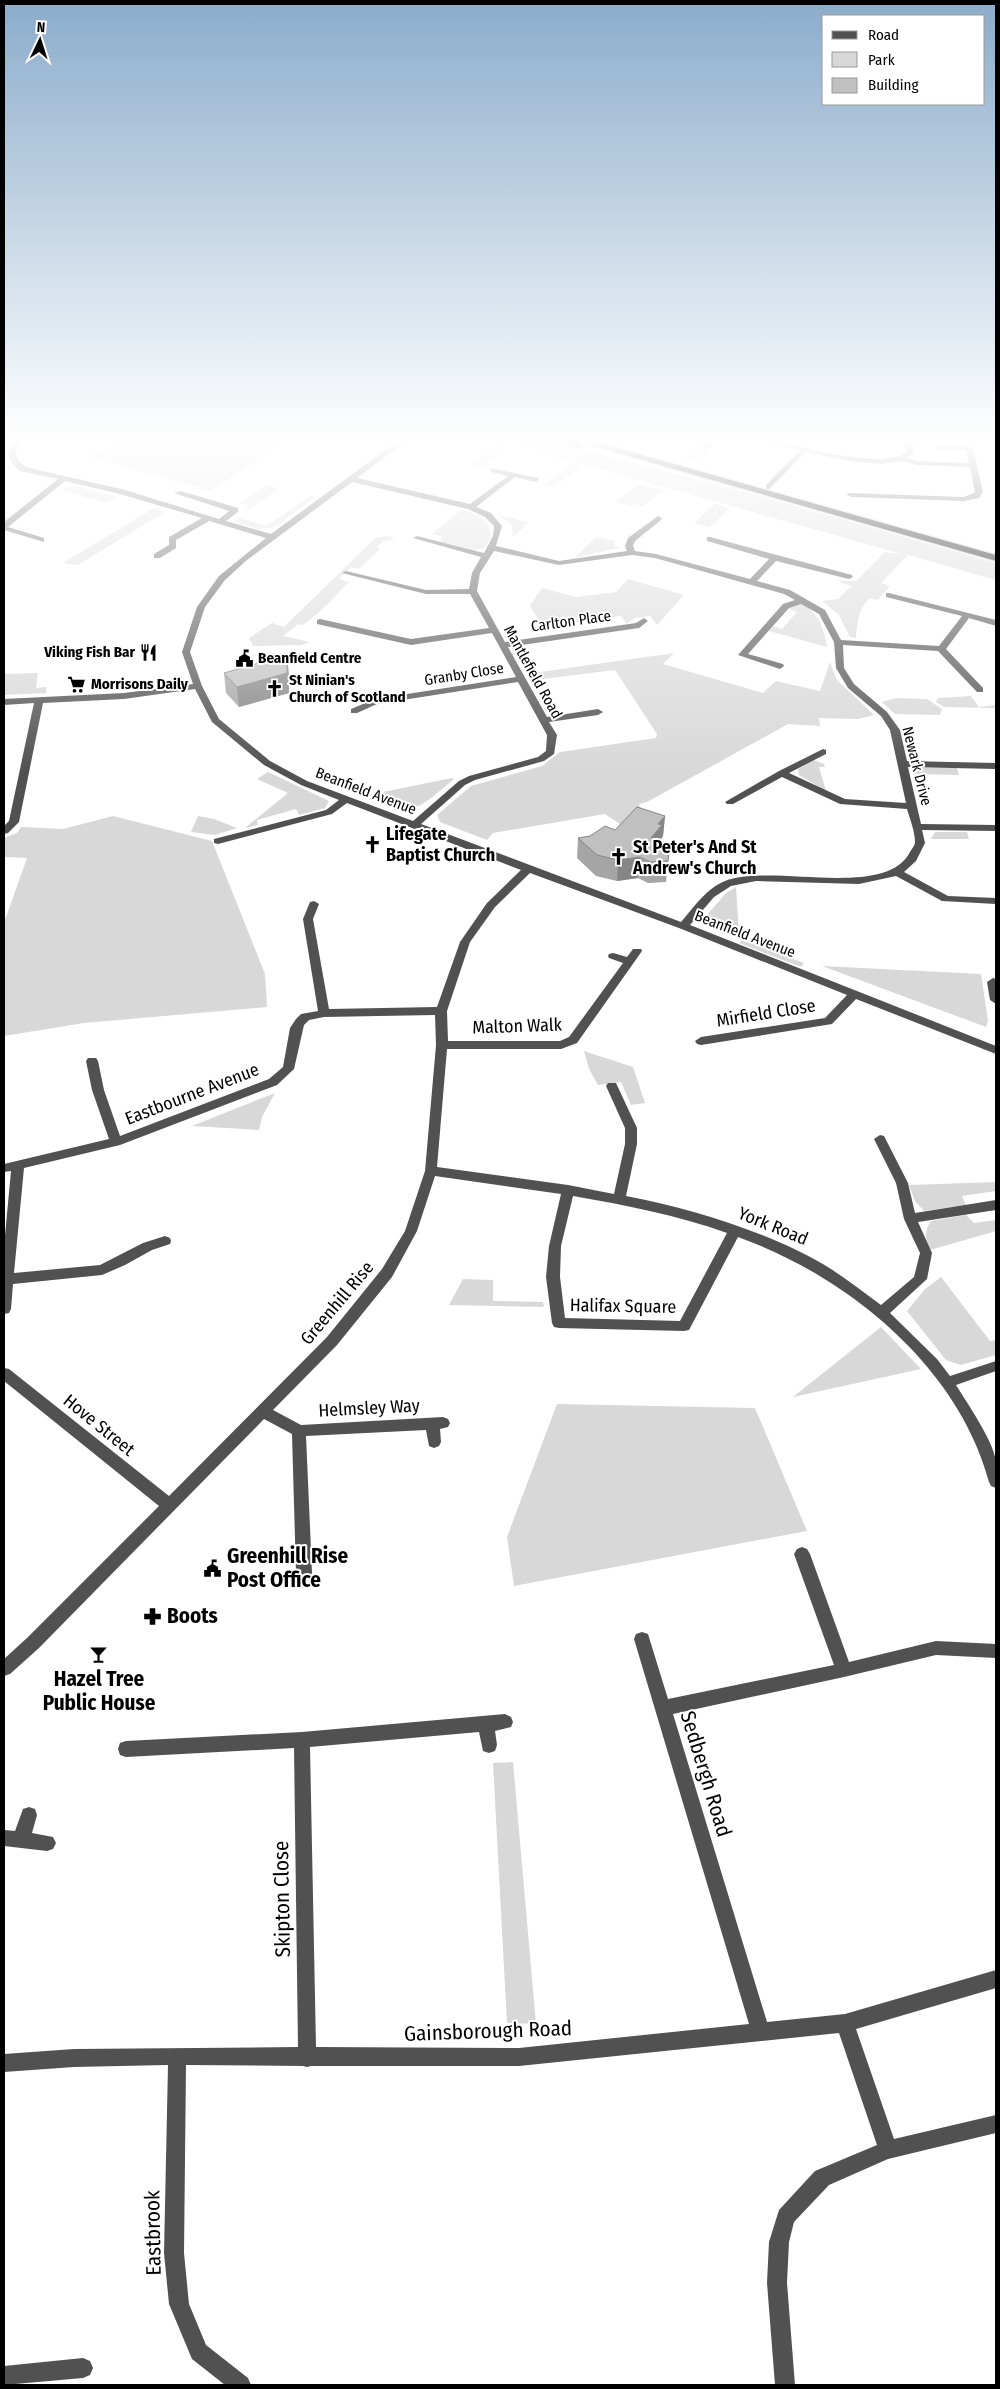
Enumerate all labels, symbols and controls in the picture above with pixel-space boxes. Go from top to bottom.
north arrow [15,15,65,65]
legend [822,15,985,105]
text: N [36,19,46,36]
text: Road [868,26,899,44]
text: Park [868,51,895,69]
text: Building [868,76,919,94]
street label: Carlton Place [530,606,612,636]
street label: Mantlefield Road [500,622,566,722]
restaurant icon: Viking Fish Bar [139,642,159,662]
place label: Viking Fish Bar [43,643,135,661]
public building icon: Beanfield Centre [234,648,254,668]
place label: Beanfield Centre [258,649,362,667]
street label: Granby Close [423,659,505,689]
place label: St Ninian's Church of Scotland [289,671,406,706]
supermarket icon: Morrisons Daily [67,674,87,694]
place label: Morrisons Daily [91,675,189,693]
church icon: St Ninian's Church of Scotland [265,679,285,699]
street label: Newark Drive [898,725,936,807]
street label: Beanfield Avenue [313,764,419,818]
place label: Lifegate Baptist Church [386,823,495,866]
church icon: Lifegate Baptist Church [362,834,382,854]
place label: St Peter's And St Andrew's Church [632,836,757,879]
church icon: St Peter's And St Andrew's Church [609,847,629,867]
street label: Beanfield Avenue [692,907,798,961]
street label: Mirfield Close [715,994,817,1032]
street label: Malton Walk [472,1013,563,1039]
street label: Eastbourne Avenue [122,1058,262,1130]
street label: York Road [735,1202,811,1250]
street label: Greenhill Rise [296,1257,378,1349]
street label: Halifax Square [570,1294,676,1318]
street label: Hove Street [59,1390,139,1461]
street label: Helmsley Way [318,1394,420,1422]
place label: Greenhill Rise Post Office [227,1543,349,1593]
public building icon: Greenhill Rise Post Office [203,1558,223,1578]
place label: Boots [167,1603,218,1629]
pharmacy icon: Boots [143,1606,163,1626]
bar icon: Hazel Tree Public House [89,1644,109,1664]
place label: Hazel Tree Public House [43,1666,156,1716]
street label: Sedbergh Road [675,1708,737,1840]
street label: Skipton Close [268,1841,296,1957]
street label: Gainsborough Road [404,2015,572,2047]
street label: Eastbrook [139,2190,167,2276]

